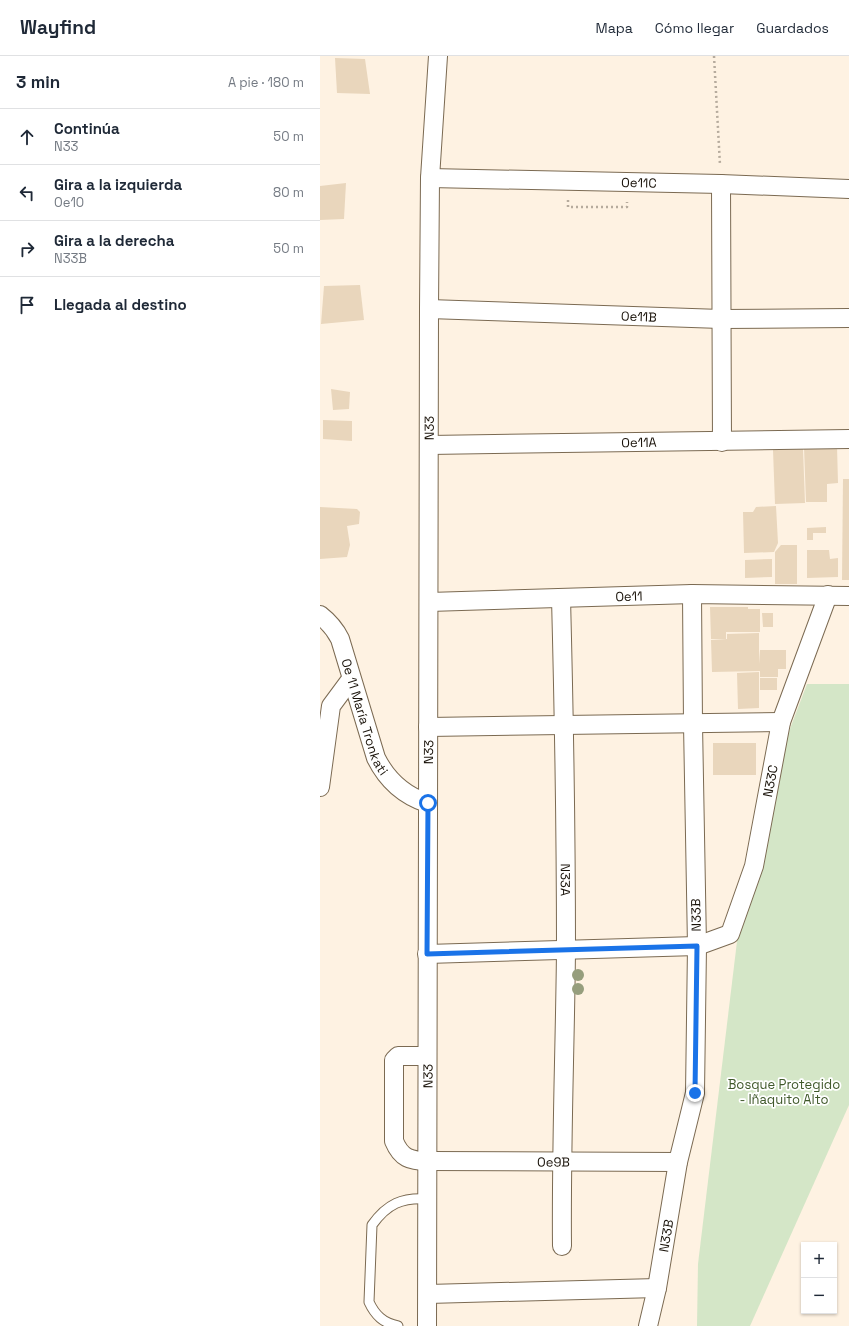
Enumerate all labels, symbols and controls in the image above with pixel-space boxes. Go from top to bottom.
text: Wayfind [20,15,96,40]
text: Mapa [596,19,633,37]
text: Cómo llegar [655,19,734,37]
text: Guardados [756,19,829,37]
text: 3 min [16,71,60,93]
text: A pie · 180 m [228,74,304,91]
text: Continúa [54,119,120,138]
icon: ahead [16,126,38,148]
text: 50 m [273,128,304,145]
text: N33 [54,138,78,155]
street label: Oe11C [621,173,657,191]
text: Gira a la izquierda [54,175,182,194]
icon: left [16,182,38,204]
text: 80 m [273,184,304,201]
text: Oe10 [54,194,84,211]
text: Gira a la derecha [54,231,174,250]
icon: right [16,238,38,260]
text: 50 m [273,240,304,257]
text: N33B [54,250,87,267]
icon: arrive [16,294,38,316]
text: Llegada al destino [54,295,187,314]
street label: Oe11B [621,307,657,325]
street label: N33 [420,416,437,440]
street label: Oe11A [621,433,657,451]
street label: Oe11 [615,587,643,605]
street label: Oe 11 María Tronkati [338,656,392,778]
street label: N33 [420,740,437,764]
street label: N33C [759,763,781,798]
route start [419,794,437,812]
street label: N33A [557,863,574,896]
street label: N33B [687,898,705,932]
street label: N33 [419,1064,436,1088]
park label: Bosque Protegido - Iñaquito Alto [728,1076,840,1108]
route end [686,1084,704,1102]
street label: Oe9B [537,1153,570,1170]
street label: N33B [655,1218,677,1253]
map controls [801,1242,837,1314]
button: + [801,1242,837,1278]
button: − [801,1278,837,1314]

